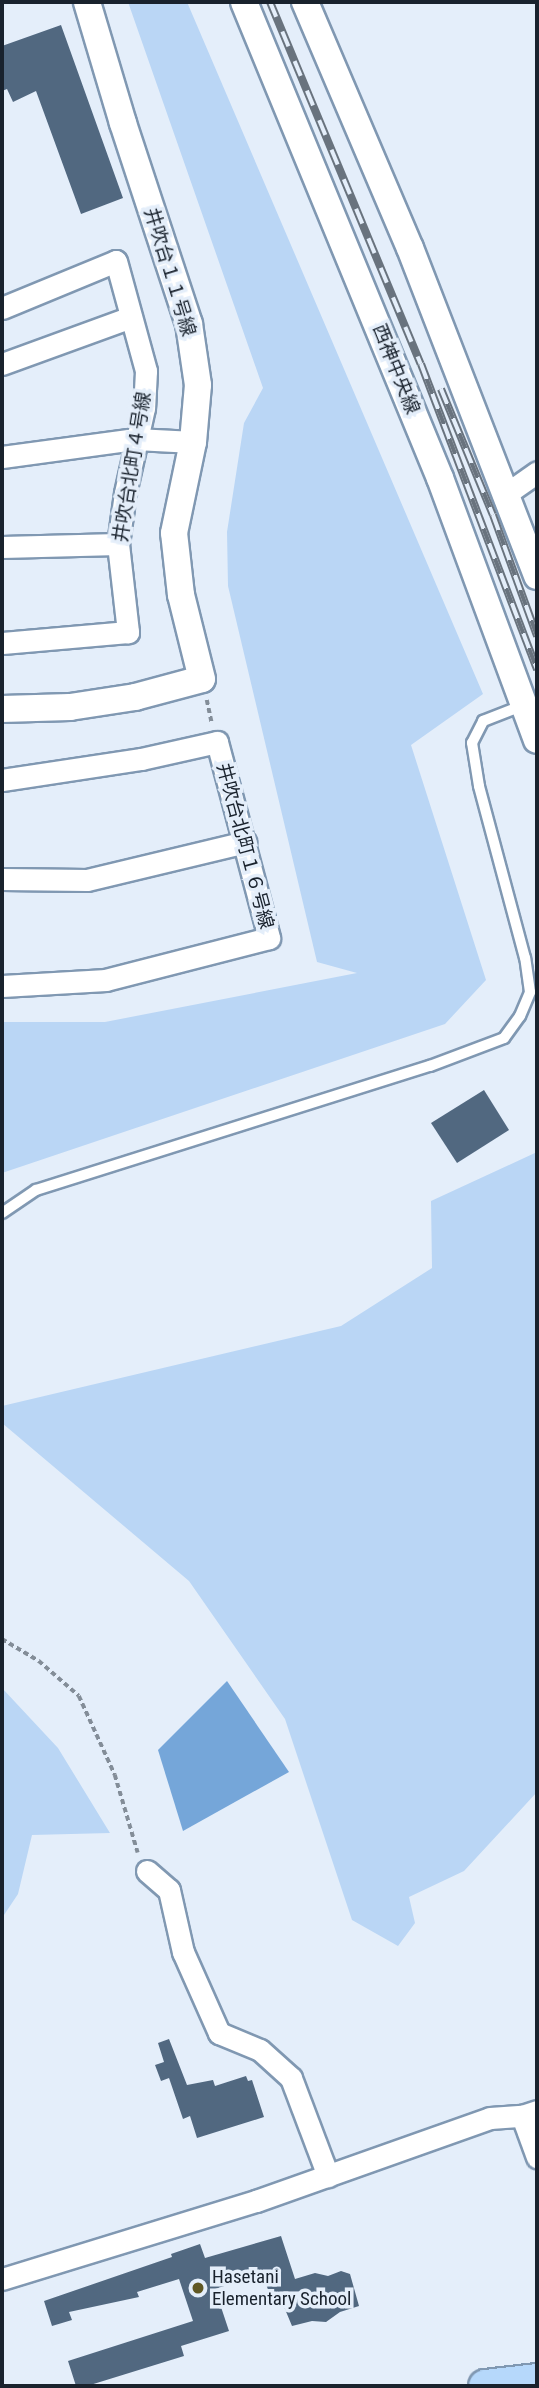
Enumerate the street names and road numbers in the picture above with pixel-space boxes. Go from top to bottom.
street label: 井吹台１１号線 [140,205,200,339]
street label: 西神中央線 [368,321,424,417]
street label: 井吹台北町４号線 [109,390,155,544]
street label: 井吹台北町１６号線 [212,760,278,932]

